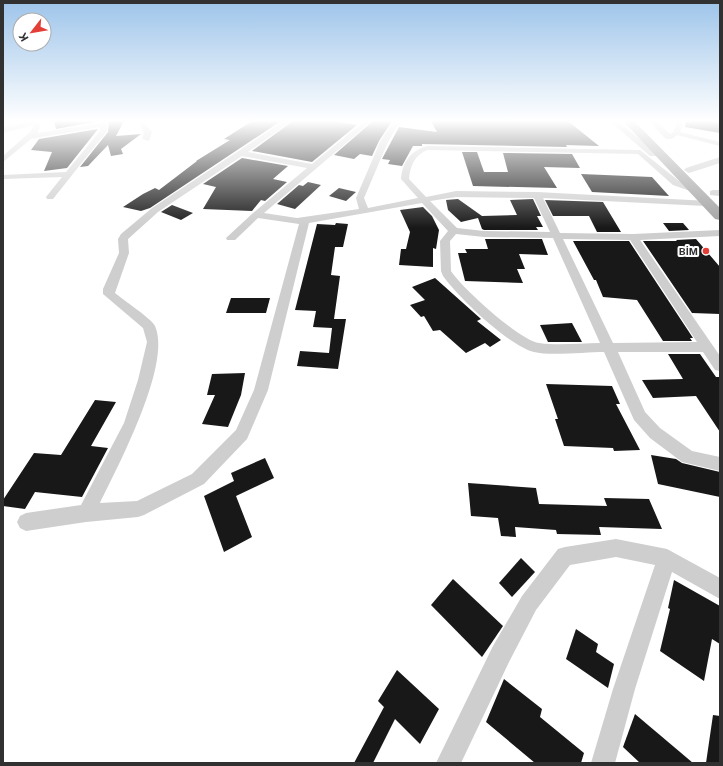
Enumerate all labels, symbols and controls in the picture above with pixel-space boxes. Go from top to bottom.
north arrow [12,12,52,52]
text: K [16,31,31,44]
place label: BİM [679,245,698,257]
marker: BİM [701,246,711,256]

